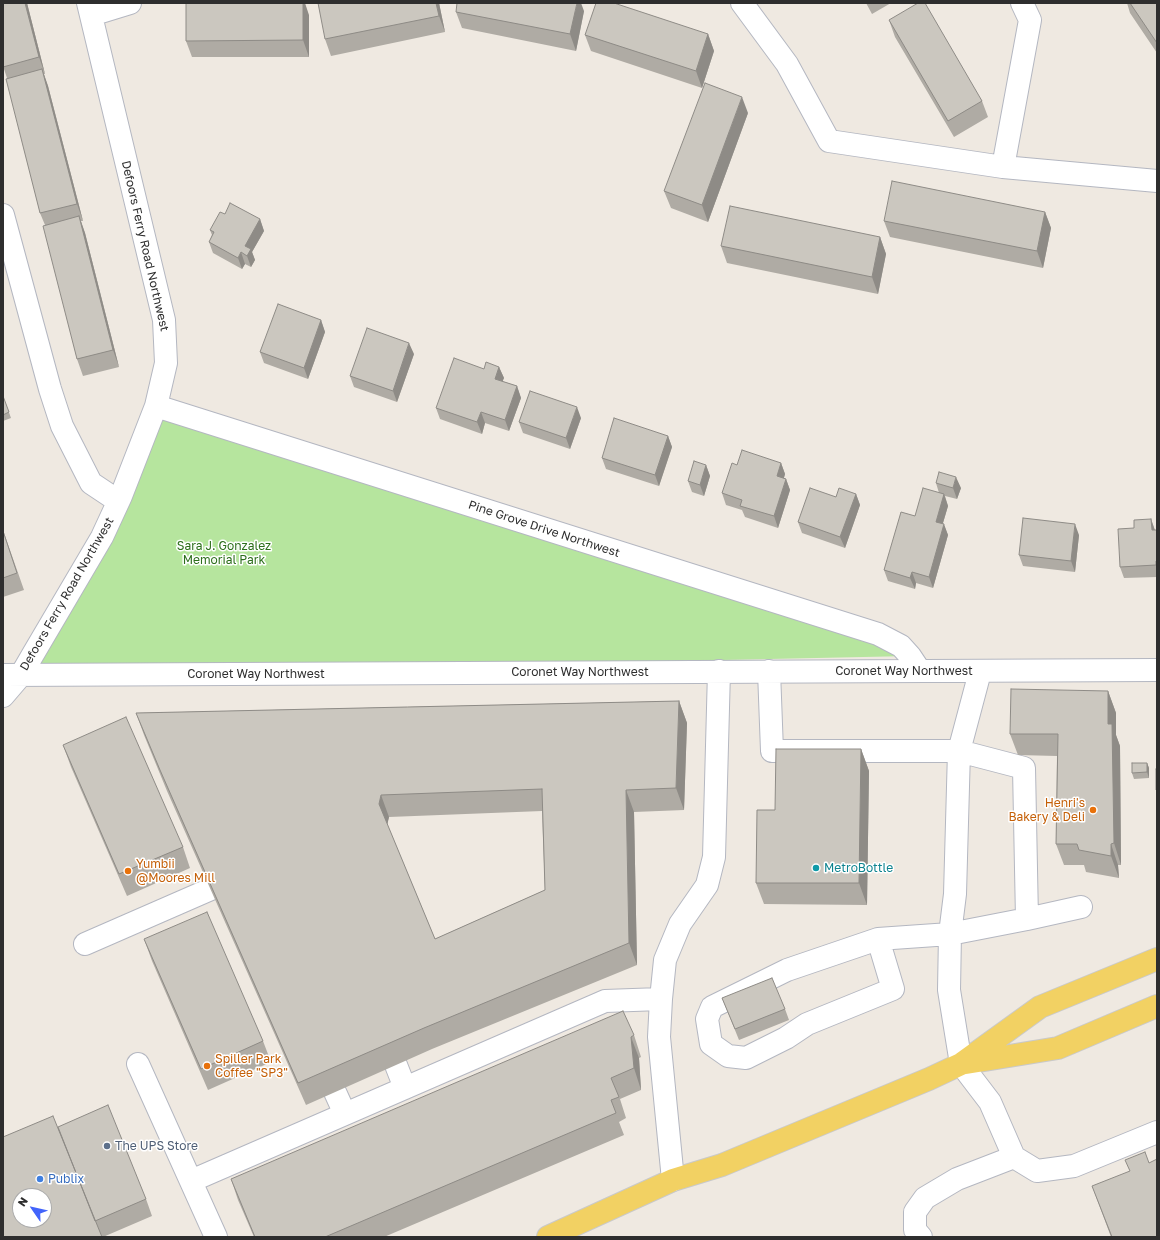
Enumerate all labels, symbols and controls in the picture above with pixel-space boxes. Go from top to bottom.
street label: Defoors Ferry Road Northwest [118,159,172,333]
street label: Pine Grove Drive Northwest [466,498,622,560]
street label: Defoors Ferry Road Northwest [17,515,117,673]
park label: Sara J. Gonzalez Memorial Park [177,539,271,567]
street label: Coronet Way Northwest [835,664,973,678]
street label: Coronet Way Northwest [511,665,649,679]
street label: Coronet Way Northwest [187,667,325,681]
place label: Henri's Bakery & Deli [1008,796,1085,824]
marker: Henri's Bakery & Deli [1088,805,1098,815]
place label: Yumbii @Moores Mill [136,857,215,885]
place label: MetroBottle [824,861,893,875]
marker: MetroBottle [811,863,821,873]
marker: Yumbii @Moores Mill [123,866,133,876]
place label: Spiller Park Coffee "SP3" [215,1052,288,1080]
marker: Spiller Park Coffee "SP3" [202,1061,212,1071]
place label: The UPS Store [115,1139,198,1153]
marker: The UPS Store [102,1141,112,1151]
place label: Publix [48,1172,84,1186]
marker: Publix [35,1174,45,1184]
north arrow [12,1188,52,1228]
text: N [15,1194,30,1209]

